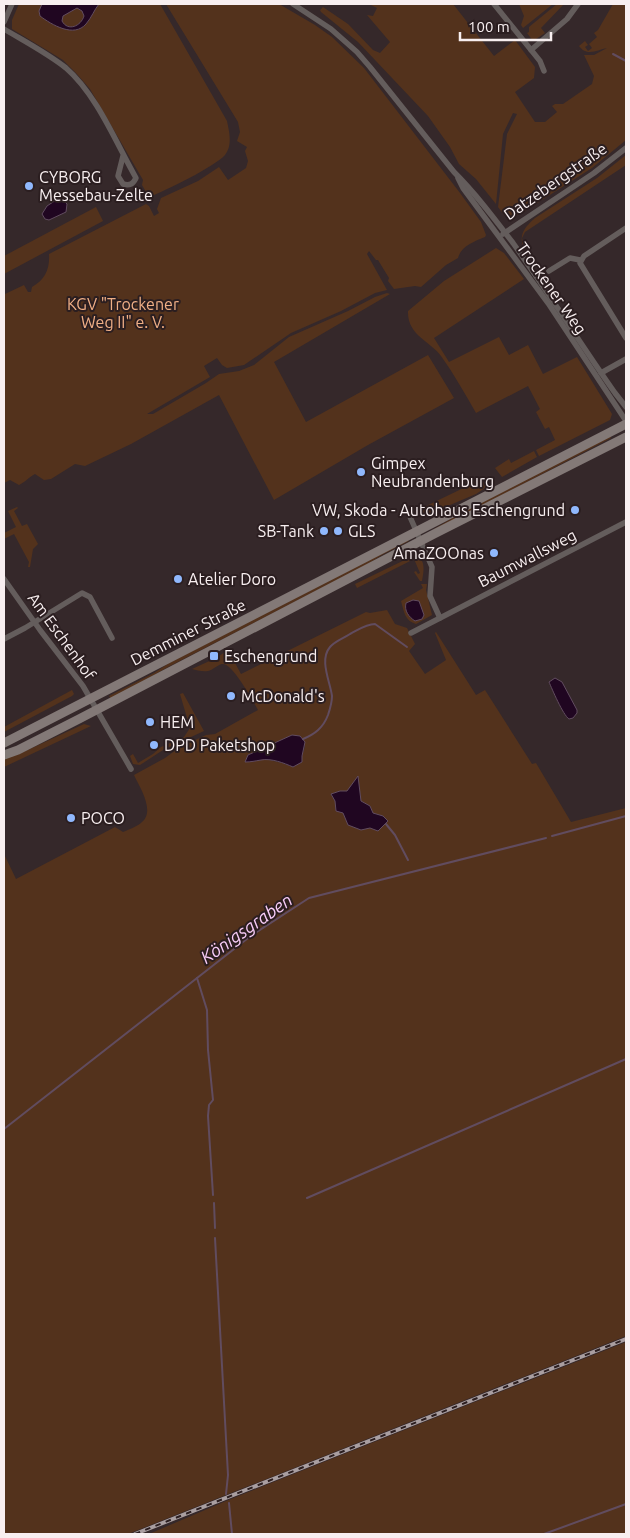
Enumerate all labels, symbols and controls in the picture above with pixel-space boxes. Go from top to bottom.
scale bar [460,10,551,42]
text: 100 m [468,18,510,35]
street label: Datzebergstraße [500,139,610,223]
place label: CYBORG Messebau-Zelte [39,168,153,204]
marker: CYBORG Messebau-Zelte [23,180,35,192]
street label: Trockener Weg [514,239,590,337]
park label: KGV "Trockener Weg II" e. V. [67,295,179,331]
place label: Gimpex Neubrandenburg [371,454,494,490]
marker: Gimpex Neubrandenburg [355,466,367,478]
place label: VW, Skoda - Autohaus Eschengrund [312,501,565,519]
marker: VW, Skoda - Autohaus Eschengrund [569,504,581,516]
place label: SB-Tank [258,522,314,540]
place label: GLS [348,522,375,540]
marker: SB-Tank [318,525,330,537]
marker: GLS [332,525,344,537]
street label: Baumwallsweg [475,526,579,590]
place label: AmaZOOnas [394,544,484,562]
marker: AmaZOOnas [488,547,500,559]
place label: Atelier Doro [188,570,276,588]
marker: Atelier Doro [172,573,184,585]
street label: Am Eschenhof [24,589,100,684]
street label: Demminer Straße [127,595,249,669]
place label: Eschengrund [224,647,317,665]
marker: Eschengrund [208,650,220,662]
place label: McDonald's [241,687,325,705]
marker: McDonald's [225,690,237,702]
place label: HEM [160,713,194,731]
marker: HEM [144,716,156,728]
place label: DPD Paketshop [164,736,275,754]
marker: DPD Paketshop [148,739,160,751]
place label: POCO [81,809,125,827]
marker: POCO [65,812,77,824]
water label: Königsgraben [196,889,296,967]

